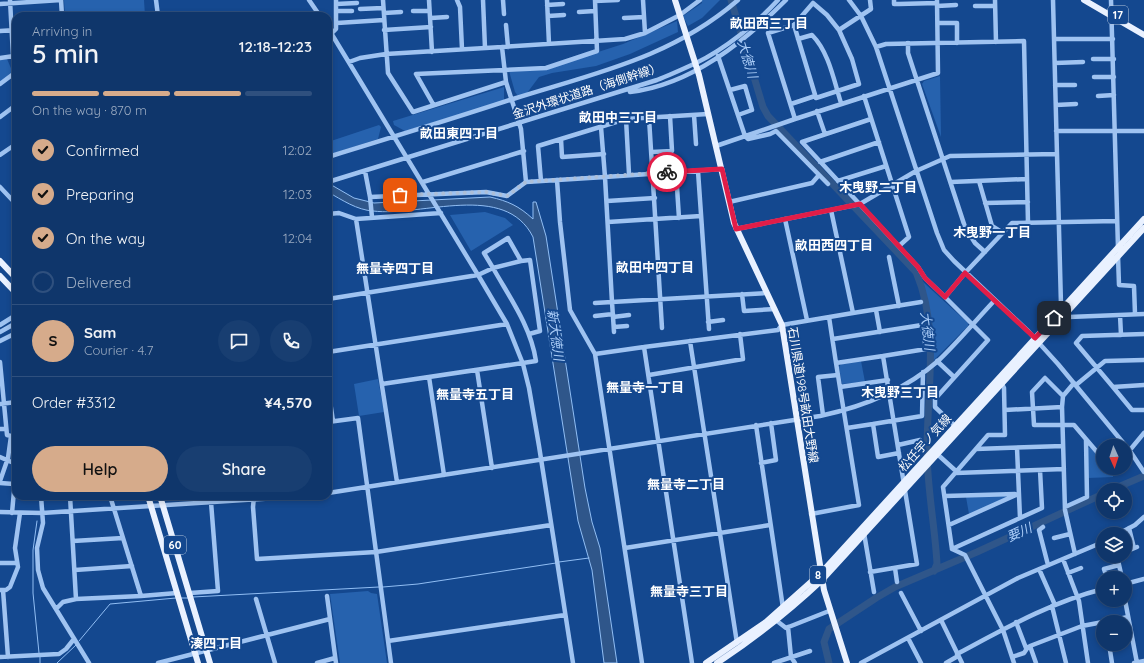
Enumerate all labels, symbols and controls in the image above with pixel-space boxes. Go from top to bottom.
road number: 17 [1108,6,1128,24]
district label: 畝田西三丁目 [730,15,808,31]
text: Arriving in [32,23,92,39]
text: 5 min [32,37,99,70]
text: 12:18–12:23 [239,37,312,56]
water label: 大徳川 [735,38,762,82]
street label: 金沢外環状道路（海側幹線） [510,59,663,122]
text: On the way · 870 m [32,102,147,118]
district label: 畝田中三丁目 [579,109,657,125]
district label: 畝田東四丁目 [420,125,498,141]
icon: check [32,139,54,161]
text: Confirmed [66,141,139,160]
text: 12:02 [283,142,312,158]
courier [647,152,687,192]
icon: bike [656,161,678,183]
pin [383,178,417,212]
district label: 木曳野二丁目 [839,179,917,195]
icon: check [32,183,54,205]
icon: bag [389,184,411,206]
text: Preparing [66,185,134,204]
text: 12:03 [283,186,312,202]
district label: 木曳野一丁目 [953,224,1031,240]
icon: check [32,227,54,249]
text: On the way [66,229,145,248]
text: 12:04 [283,230,312,246]
district label: 畝田西四丁目 [795,237,873,253]
district label: 畝田中四丁目 [616,259,694,275]
district label: 無量寺四丁目 [356,260,434,276]
text: Delivered [66,273,131,292]
pin [1037,301,1071,335]
icon: home [1043,307,1065,329]
water label: 新大徳川 [544,308,568,364]
water label: 大徳川 [918,311,939,353]
button: chat [218,320,260,362]
button: phone [270,320,312,362]
text: Sam [84,323,116,342]
street label: 石川県道198号畝田大野線 [785,326,822,464]
text: S [49,331,57,350]
text: Courier · 4.7 [84,342,153,358]
district label: 無量寺一丁目 [606,379,684,395]
district label: 木曳野三丁目 [861,384,939,400]
district label: 無量寺五丁目 [436,386,514,402]
text: Order #3312 [32,393,116,412]
text: ¥4,570 [264,393,312,412]
street label: 松任宇ノ気線 [895,411,954,474]
north arrow [1096,439,1132,475]
map controls [1096,439,1132,651]
button: Help [32,446,168,492]
button: Share [176,446,312,492]
district label: 無量寺二丁目 [647,476,725,492]
button: locate [1096,483,1132,519]
water label: 要川 [1004,519,1036,545]
button: layers [1096,527,1132,563]
road number: 60 [164,536,186,554]
road number: 8 [810,566,826,584]
button: + [1096,571,1132,607]
district label: 無量寺三丁目 [650,583,728,599]
button: − [1096,615,1132,651]
district label: 湊四丁目 [190,635,242,651]

